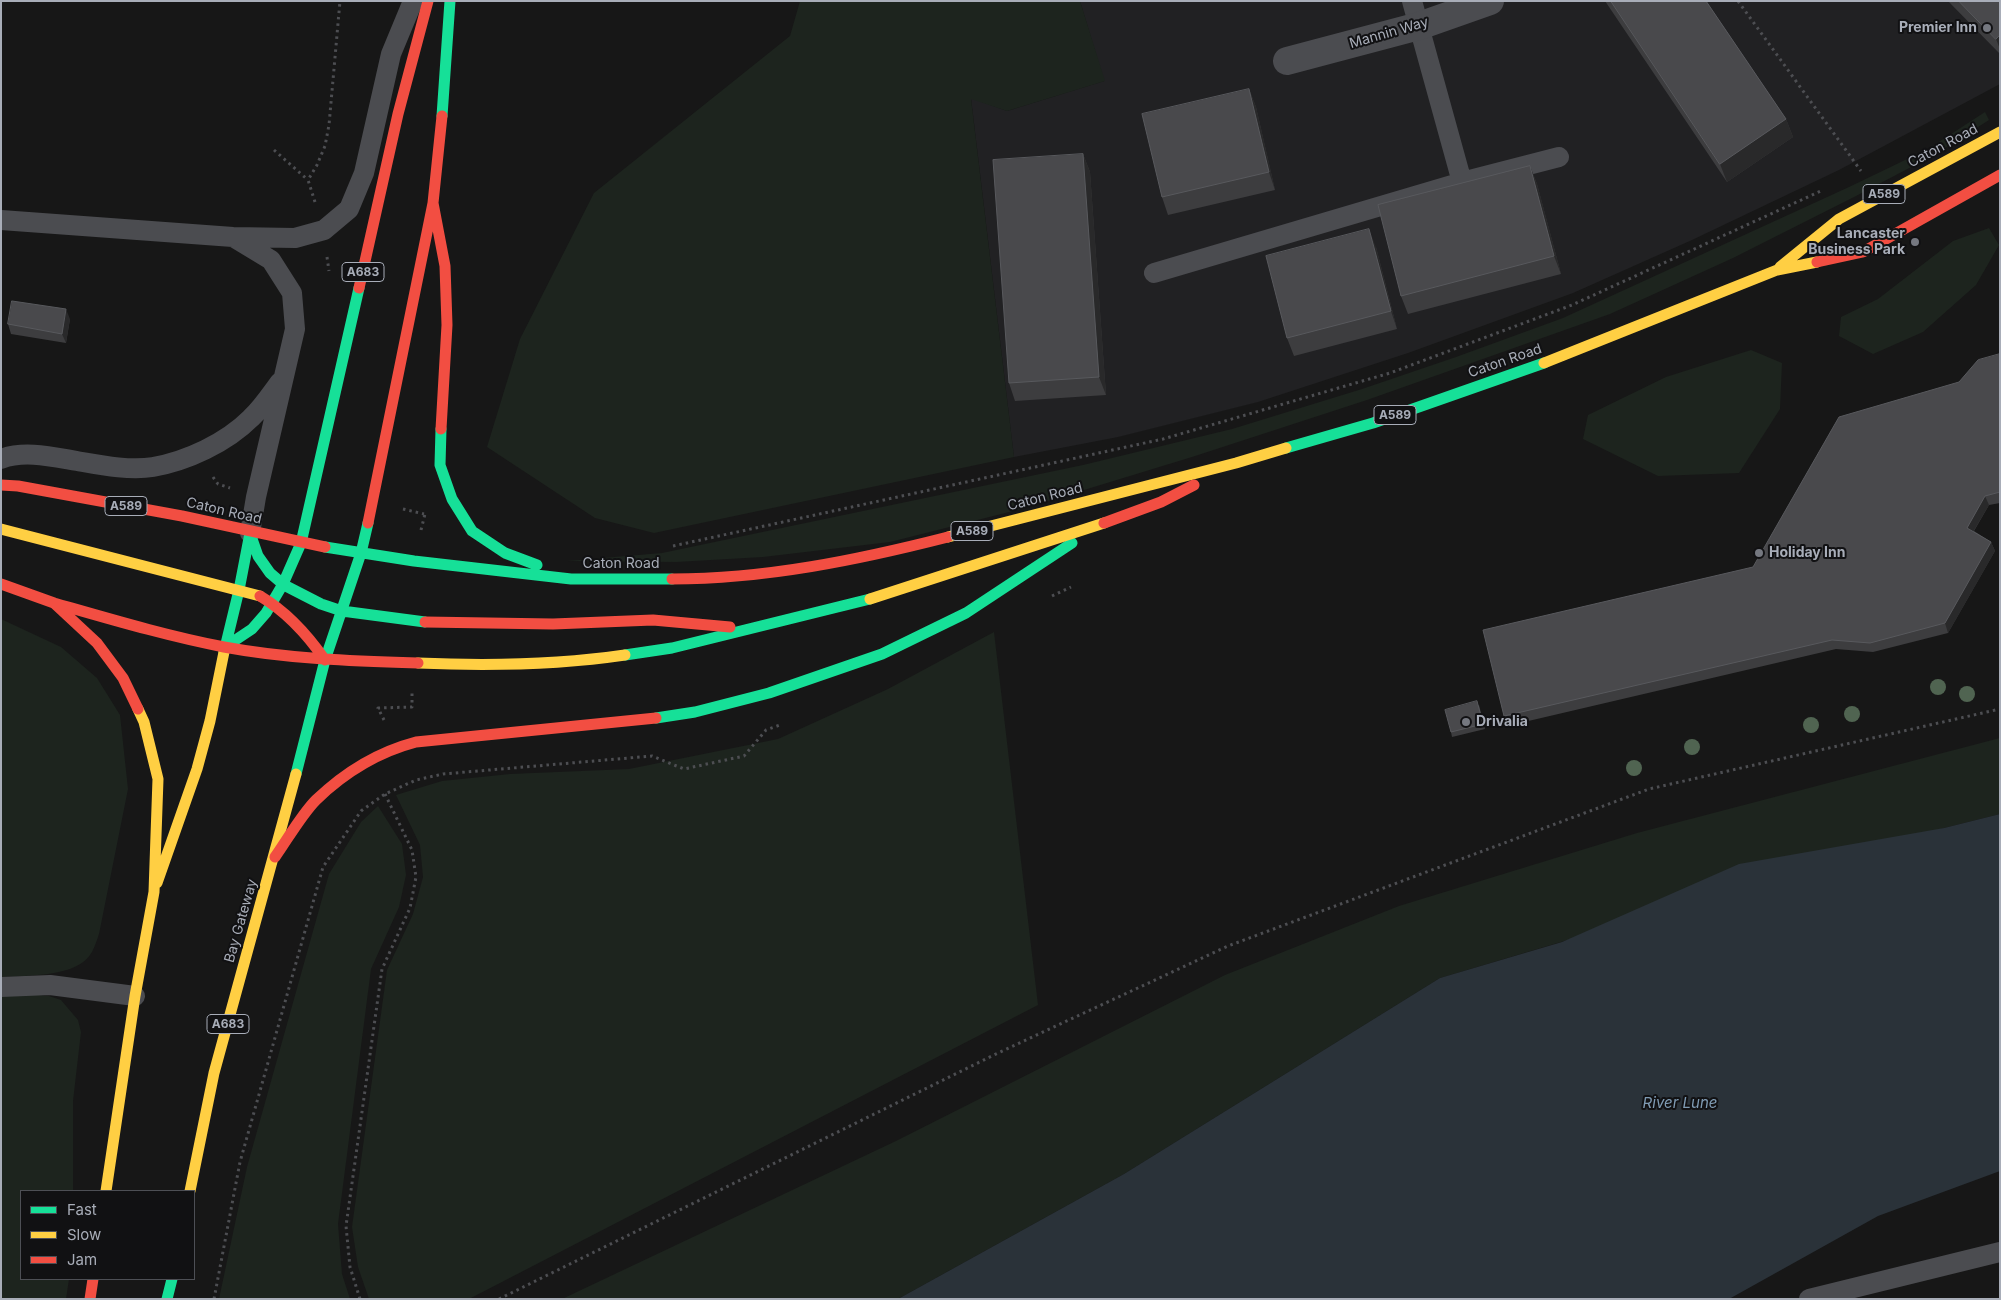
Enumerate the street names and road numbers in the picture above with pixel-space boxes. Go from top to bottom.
street label: Mannin Way [1348,14,1430,52]
street label: Caton Road [1905,121,1981,171]
road number: A589 [1863,184,1905,203]
road number: A683 [342,262,384,282]
street label: Caton Road [1466,341,1544,381]
road number: A589 [1374,406,1416,424]
street label: Caton Road [1006,480,1084,514]
street label: Caton Road [185,494,263,528]
road number: A589 [105,496,147,516]
road number: A589 [951,522,993,540]
street label: Caton Road [583,556,659,572]
street label: Bay Gateway [221,877,261,965]
road number: A683 [207,1014,249,1034]

